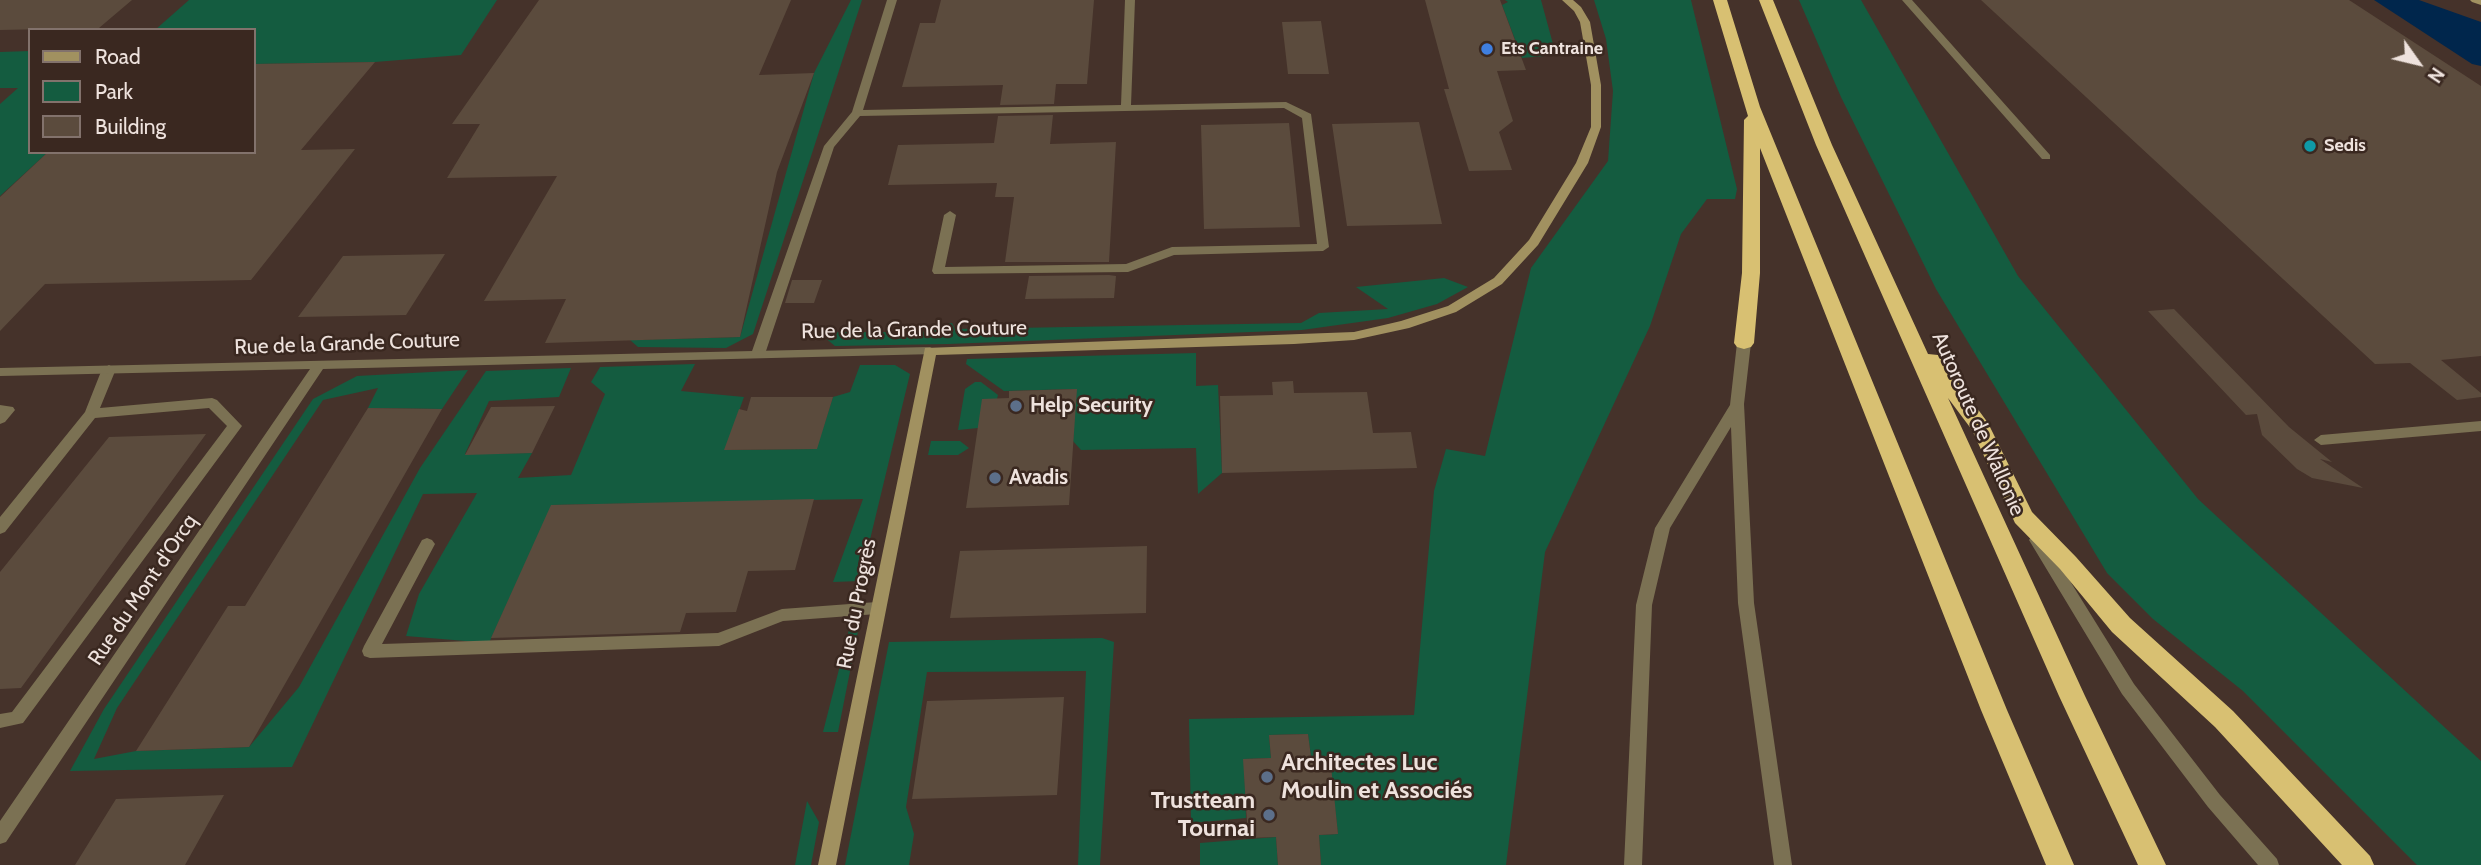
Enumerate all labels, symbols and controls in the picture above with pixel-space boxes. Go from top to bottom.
legend [28,28,256,154]
north arrow [2383,28,2453,98]
place label: Ets Cantraine [1501,38,1603,60]
marker: Ets Cantraine [1479,41,1495,57]
text: Road [95,44,141,69]
text: N [2423,63,2449,87]
text: Park [95,79,133,104]
text: Building [95,114,166,139]
place label: Sedis [2324,135,2366,157]
marker: Sedis [2302,138,2318,154]
street label: Rue de la Grande Couture [801,315,1027,345]
street label: Rue de la Grande Couture [234,327,460,361]
street label: Autoroute de Wallonie [1926,328,2030,520]
place label: Help Security [1030,393,1153,419]
marker: Help Security [1008,398,1024,414]
place label: Avadis [1009,465,1068,491]
marker: Avadis [987,470,1003,486]
street label: Rue du Mont d'Orcq [83,510,203,670]
street label: Rue du Progrès [832,537,882,671]
place label: Architectes Luc Moulin et Associés [1281,749,1473,805]
marker: Architectes Luc Moulin et Associés [1259,769,1275,785]
place label: Trustteam Tournai [1151,787,1255,843]
marker: Trustteam Tournai [1261,807,1277,823]

